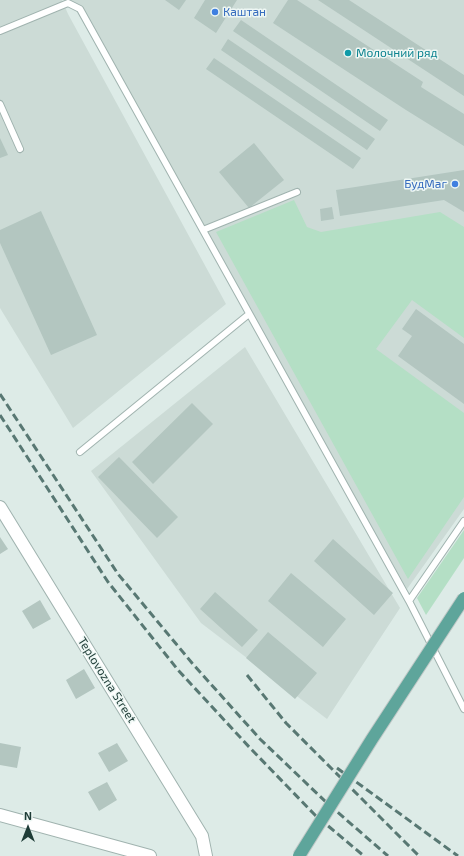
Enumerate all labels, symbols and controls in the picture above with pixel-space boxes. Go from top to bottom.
place label: Каштан [223,5,266,19]
marker: Каштан [210,7,220,17]
place label: Молочний ряд [356,46,438,60]
marker: Молочний ряд [343,48,353,58]
place label: БудМаг [404,177,447,191]
marker: БудМаг [450,179,460,189]
street label: Teplovozna Street [75,635,139,725]
north arrow [8,808,48,848]
text: N [24,809,32,822]

